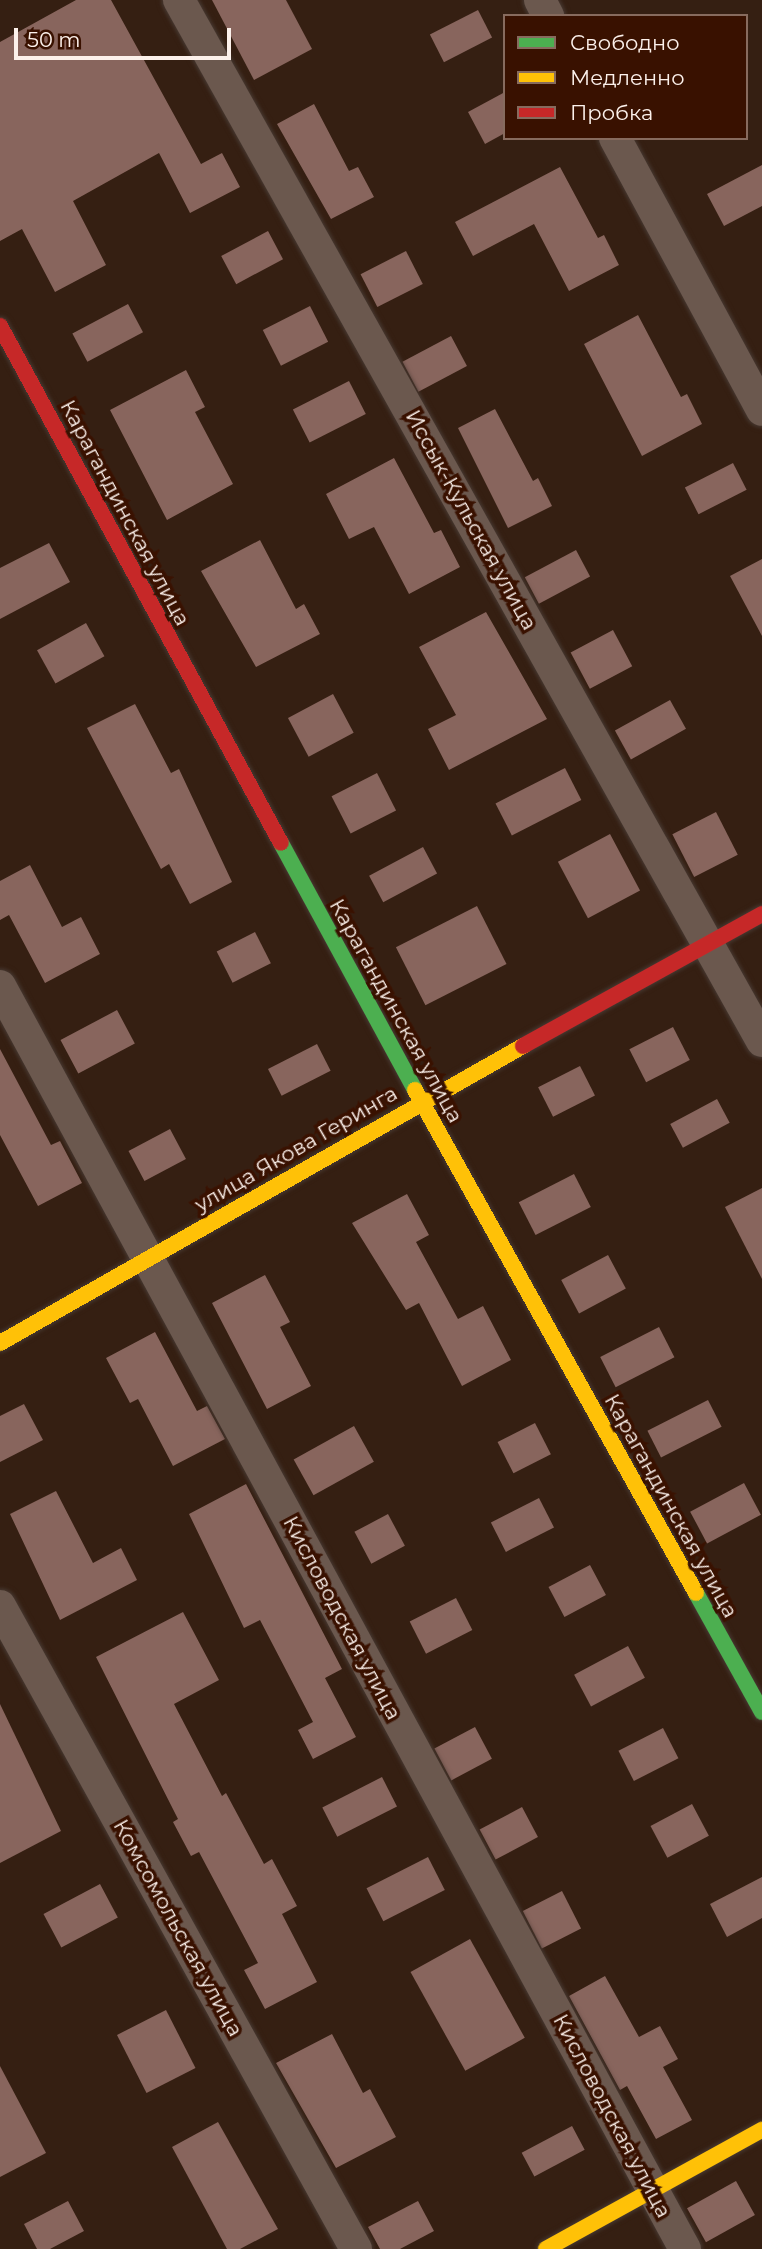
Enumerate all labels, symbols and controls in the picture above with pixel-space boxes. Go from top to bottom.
scale bar [18,14,234,58]
legend [503,14,748,140]
text: 50 m [27,27,81,52]
text: Свободно [570,30,680,55]
text: Медленно [570,65,685,90]
text: Пробка [570,100,653,125]
street label: Карагандинская улица [55,396,195,630]
street label: Иссык-Кульская улица [400,406,542,634]
street label: Карагандинская улица [324,895,468,1127]
street label: улица Якова Геринга [190,1081,402,1217]
street label: Карагандинская улица [599,1390,743,1622]
street label: Кисловодская улица [278,1512,406,1724]
street label: Комсомольская улица [108,1815,248,2041]
street label: Кисловодская улица [548,2010,676,2222]

